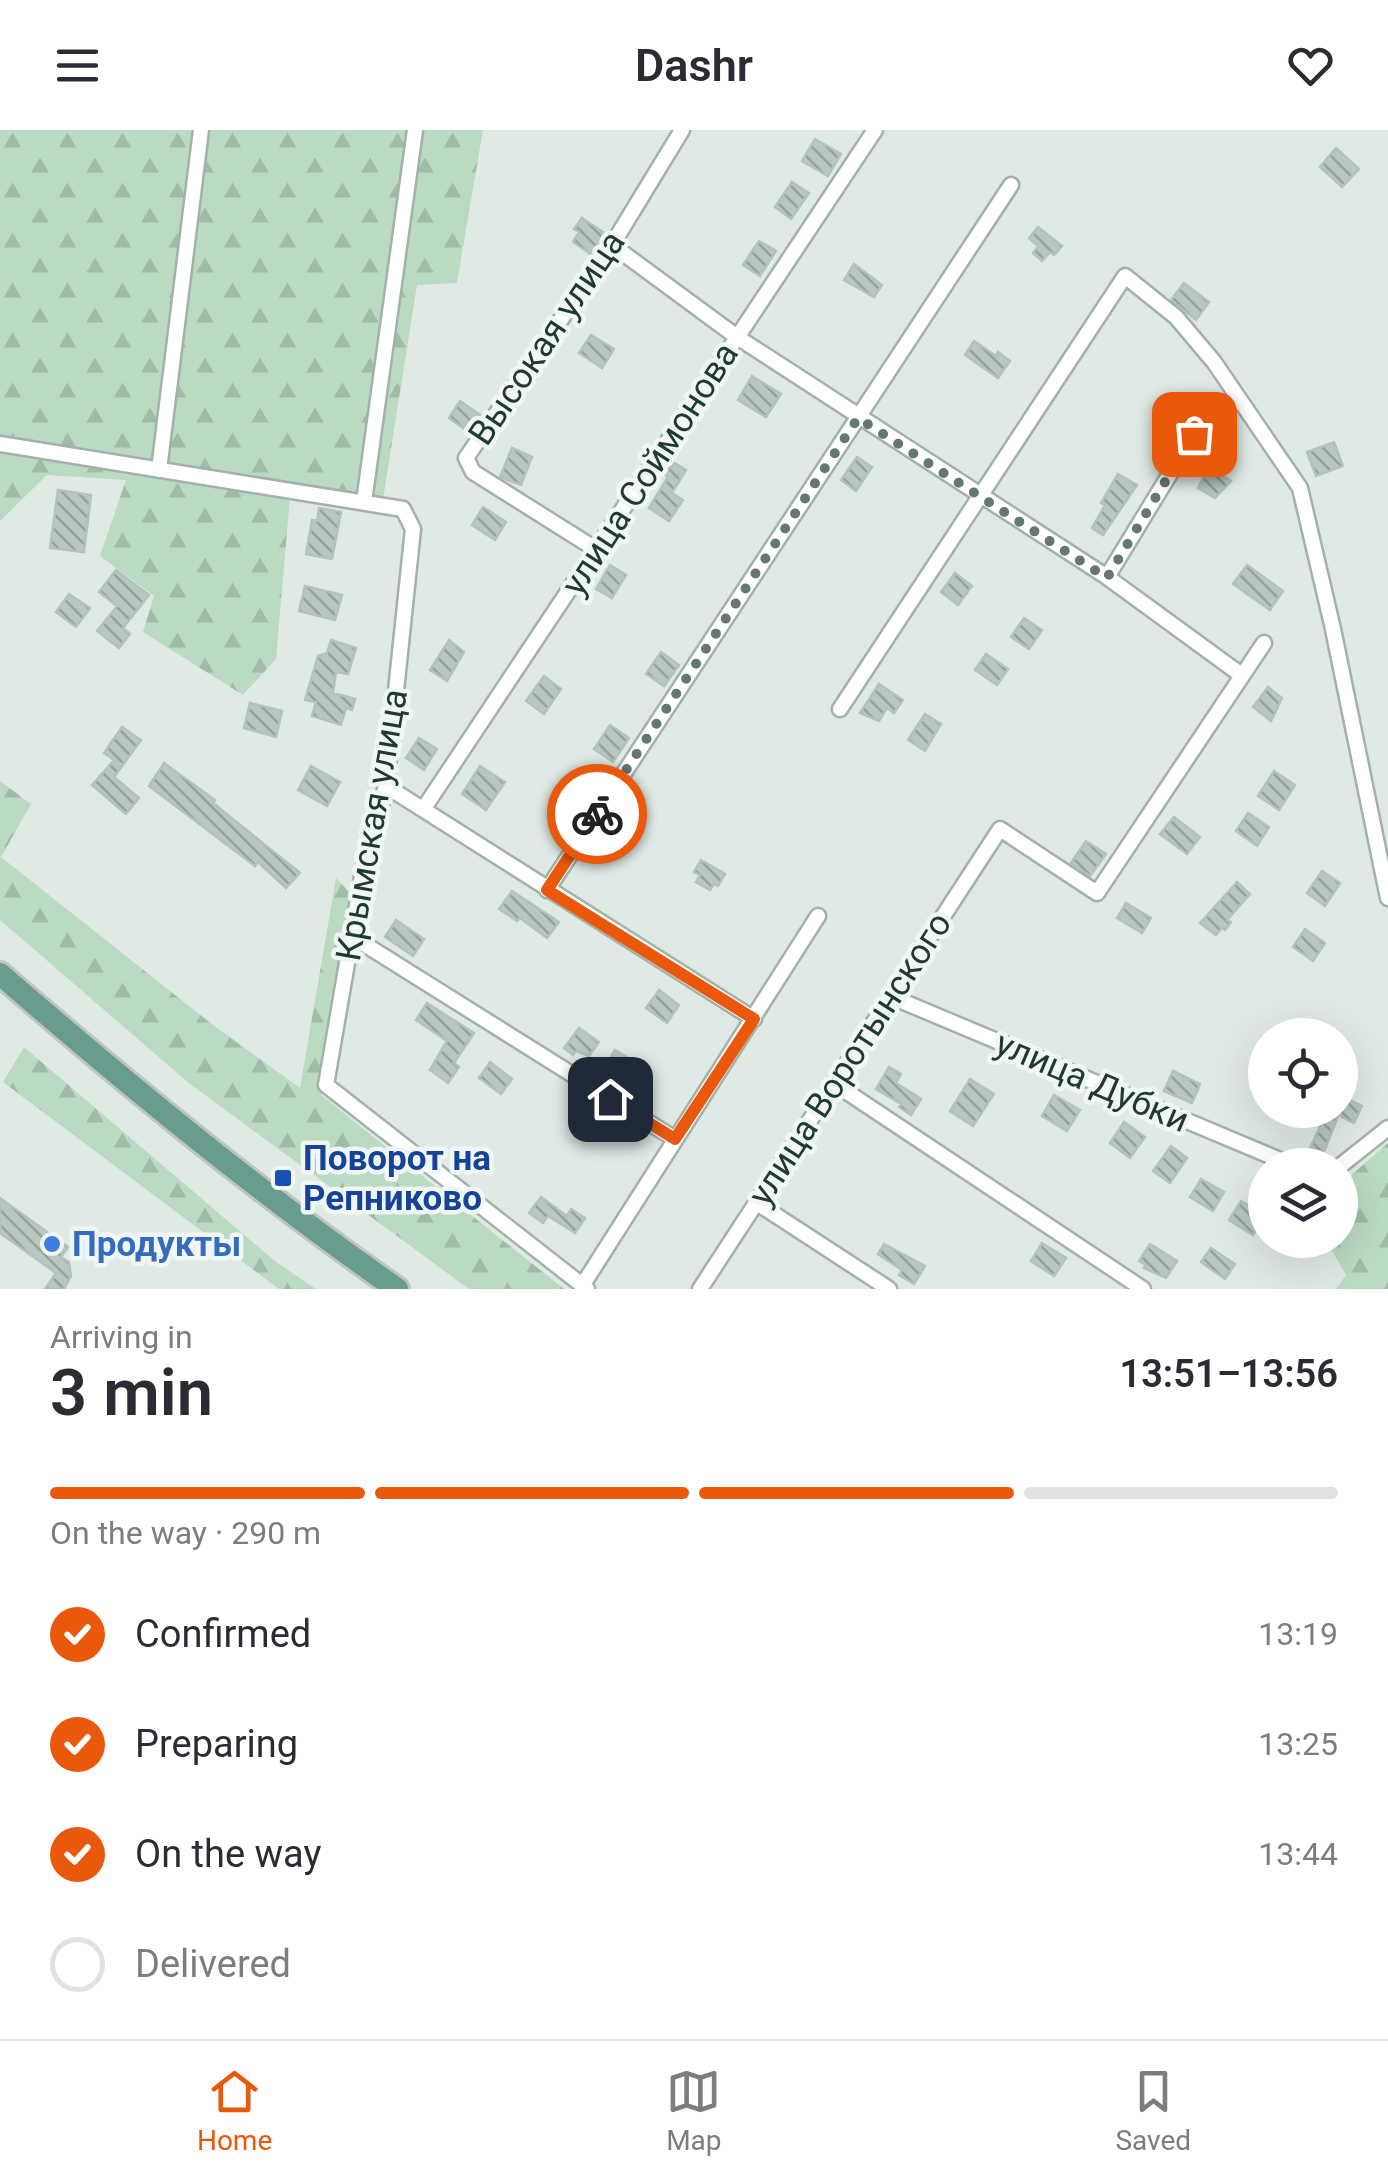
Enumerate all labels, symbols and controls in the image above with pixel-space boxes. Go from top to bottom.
icon: menu [50,38,105,93]
icon: heart [1283,38,1338,93]
text: Dashr [635,39,753,92]
street label: Высокая улица [460,223,634,453]
street label: улица Соймонова [553,335,747,603]
pin [1152,392,1237,477]
icon: bag [1167,407,1222,462]
street label: Крымская улица [328,686,416,964]
courier [547,764,647,864]
icon: bike [570,787,625,842]
street label: улица Воротынского [740,905,960,1213]
map controls [1248,1018,1358,1258]
button: locate [1248,1018,1358,1128]
street label: улица Дубки [989,1023,1195,1141]
pin [568,1057,653,1142]
icon: home [583,1072,638,1127]
place label: Поворот на Репниково [303,1138,491,1219]
button: layers [1248,1148,1358,1258]
marker: Поворот на Репниково [272,1167,294,1189]
place label: Продукты [72,1224,241,1265]
marker: Продукты [41,1233,63,1255]
text: Arriving in [50,1318,193,1356]
text: 13:51–13:56 [1119,1352,1338,1396]
text: 3 min [50,1355,213,1431]
text: On the way · 290 m [50,1514,321,1552]
icon: check [50,1607,105,1662]
text: Confirmed [135,1612,311,1656]
text: 13:19 [1258,1615,1338,1653]
icon: check [50,1717,105,1772]
text: Preparing [135,1722,298,1766]
text: 13:25 [1258,1725,1338,1763]
icon: check [50,1827,105,1882]
text: On the way [135,1832,321,1876]
text: 13:44 [1258,1835,1338,1873]
text: Delivered [135,1942,291,1986]
tab: Home [197,2064,272,2157]
tab: Map [666,2064,722,2157]
tab: Saved [1115,2064,1191,2157]

